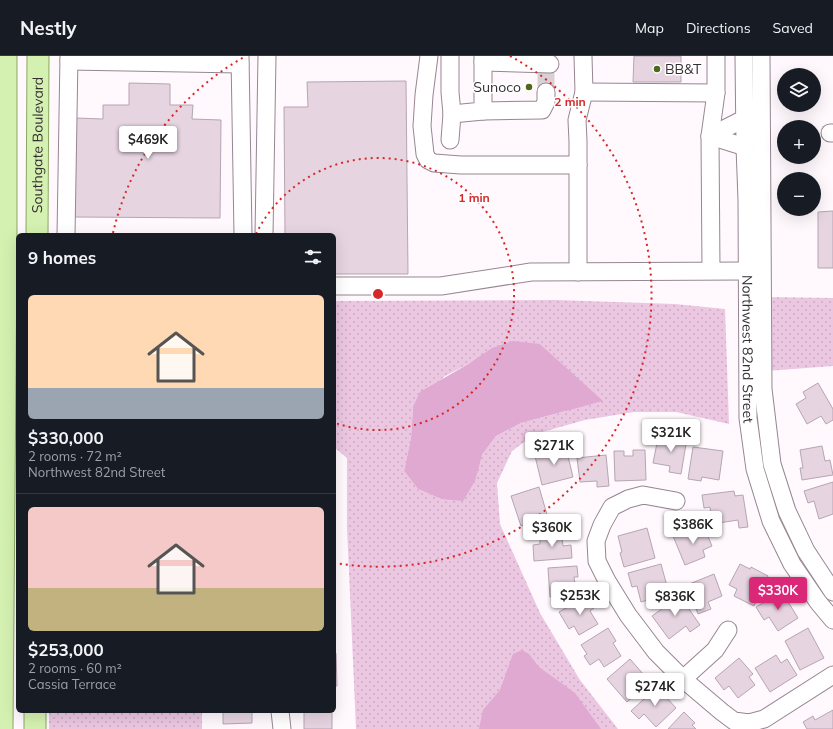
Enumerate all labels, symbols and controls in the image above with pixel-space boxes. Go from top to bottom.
text: Nestly [20,16,77,40]
text: Map [635,19,664,37]
text: Directions [686,19,751,37]
text: Saved [773,19,813,37]
place label: BB&T [665,60,702,78]
marker: BB&T [652,64,662,74]
map controls [777,68,821,216]
button: layers [777,68,821,112]
street label: Southgate Boulevard [28,77,47,213]
place label: Sunoco [473,78,521,96]
marker: Sunoco [524,82,534,92]
text: 2 min [554,94,586,109]
button: + [777,120,821,164]
pin: $469K [120,126,176,160]
text: $469K [128,131,168,147]
button: − [777,172,821,216]
text: 1 min [458,190,490,205]
icon: filters [302,246,324,268]
text: 9 homes [28,247,96,268]
street label: Northwest 82nd Street [738,275,758,424]
centre of rings [371,287,385,301]
icon: home [140,321,212,393]
pin: $321K [643,419,699,453]
text: $321K [651,424,691,440]
text: $330,000 [28,427,104,448]
pin: $271K [526,432,582,466]
text: $271K [534,437,574,453]
text: 2 rooms · 72 m² [28,448,122,464]
text: Northwest 82nd Street [28,464,165,480]
pin: $386K [665,511,721,545]
pin: $360K [524,514,580,548]
text: $386K [673,516,713,532]
text: $360K [532,519,572,535]
icon: home [140,533,212,605]
pin: $330K [750,577,806,611]
pin: $253K [552,582,608,616]
text: $330K [758,582,798,598]
pin: $836K [647,583,703,617]
text: $253K [560,587,600,603]
text: $836K [655,588,695,604]
text: $253,000 [28,639,104,660]
text: 2 rooms · 60 m² [28,660,122,676]
pin: $274K [627,673,683,707]
text: Cassia Terrace [28,676,116,692]
text: $274K [635,678,675,694]

